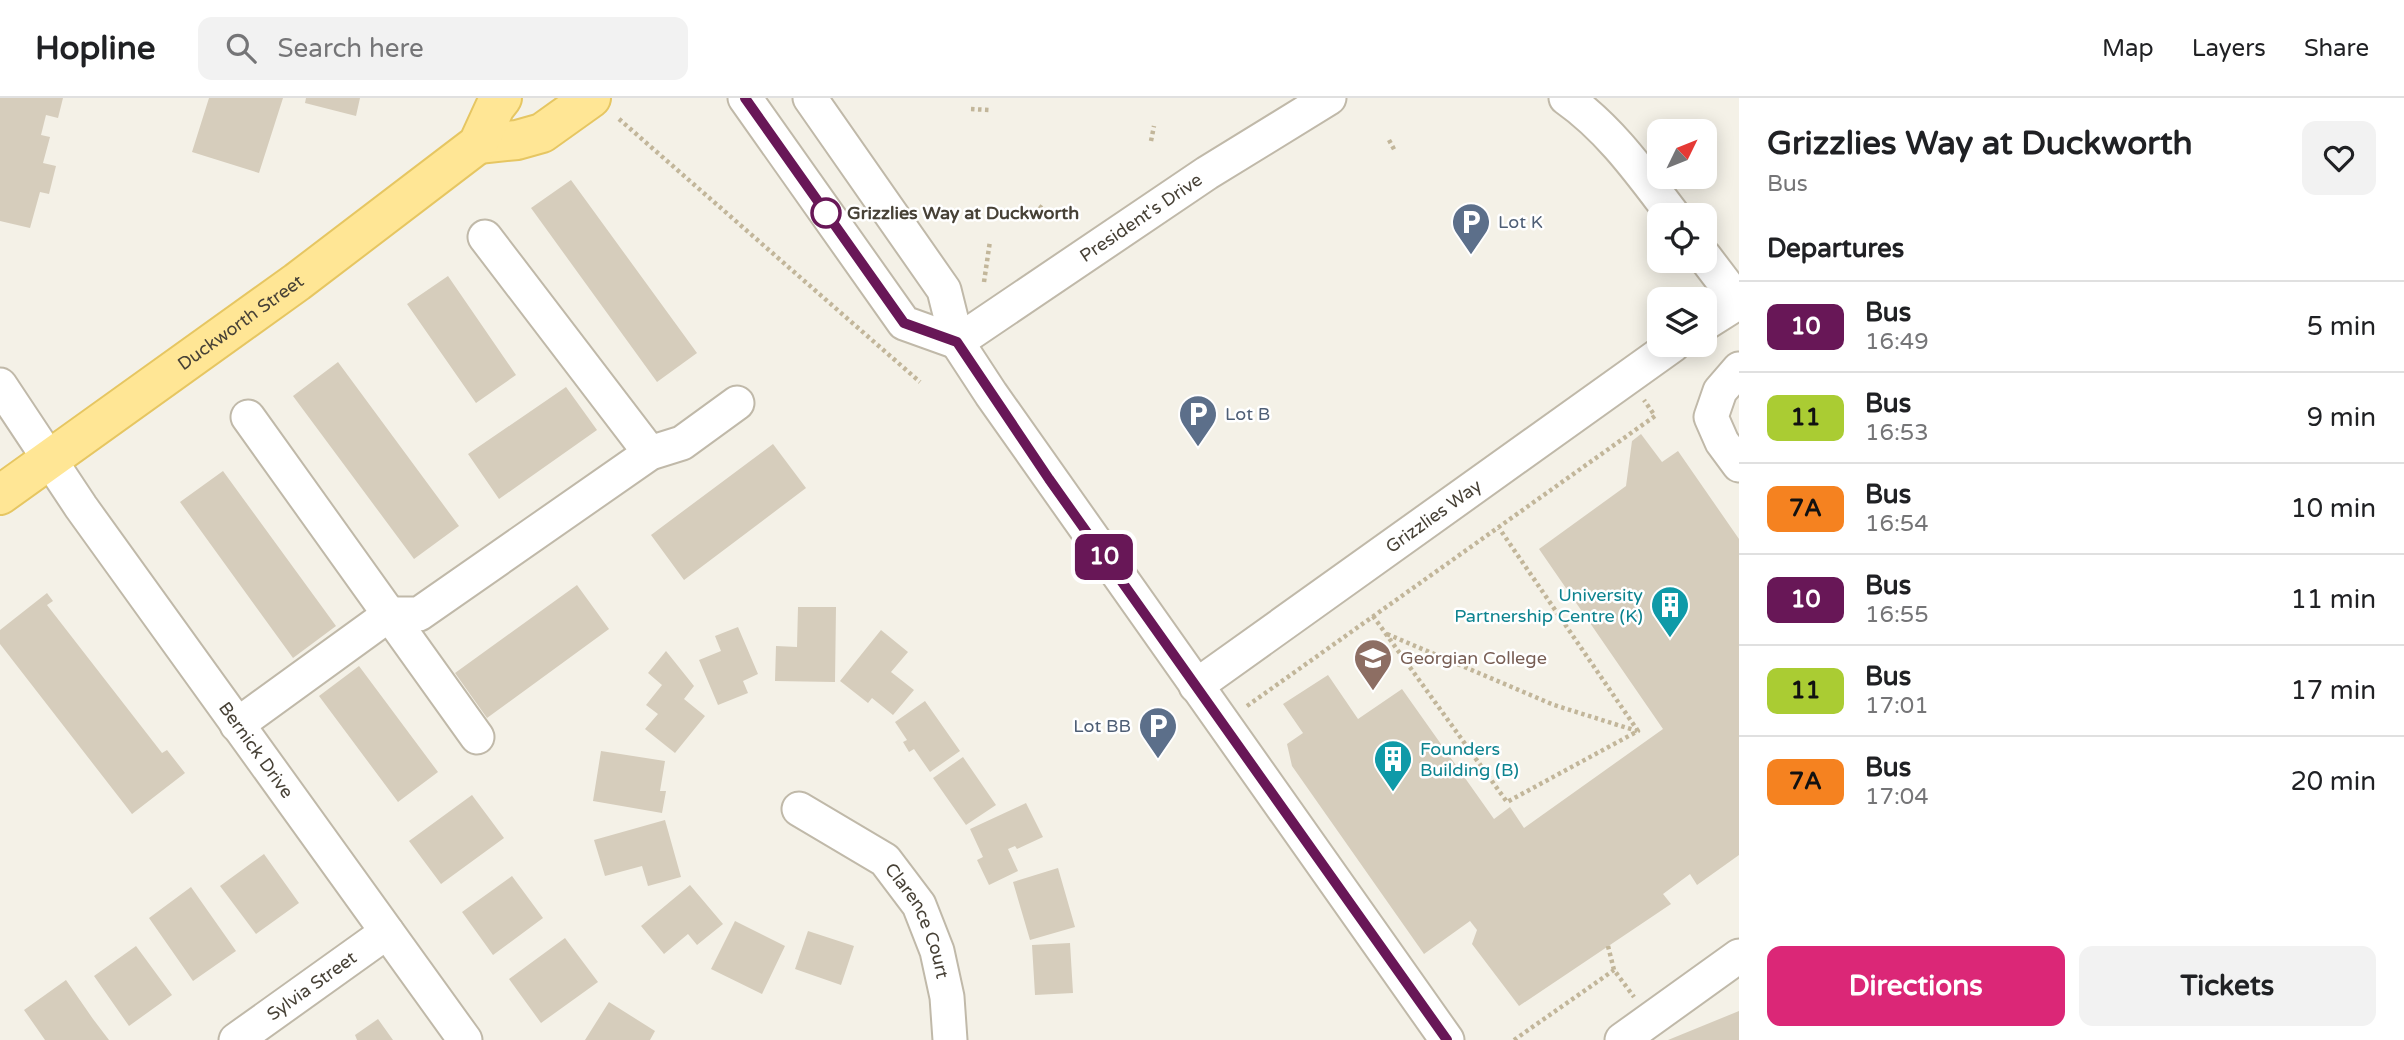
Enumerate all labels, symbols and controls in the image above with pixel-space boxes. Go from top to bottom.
search box [198,17,688,80]
text: Hopline [35,29,156,68]
icon: search [222,29,260,67]
text: Search here [278,33,424,64]
text: Map [2102,34,2154,63]
text: Layers [2192,34,2266,63]
text: Share [2304,34,2369,63]
north arrow [1647,119,1717,189]
map controls [1647,119,1717,357]
button: heart [2302,121,2376,195]
text: Grizzlies Way at Duckworth [1767,124,2193,163]
street label: President's Drive [1076,169,1206,267]
text: Bus [1767,170,1808,198]
marker: Grizzlies Way at Duckworth [811,198,841,228]
parking icon: Lot K [1450,201,1492,256]
place label: Grizzlies Way at Duckworth [847,202,1079,224]
button: locate [1647,203,1717,273]
place label: Lot K [1498,211,1543,233]
text: Departures [1767,233,1904,264]
street label: Duckworth Street [173,270,308,375]
button: layers [1647,287,1717,357]
text: Bus [1865,297,1911,328]
text: 5 min [2307,311,2376,342]
text: 10 [1790,312,1821,341]
text: 16:49 [1865,328,1929,356]
text: Bus [1865,388,1911,419]
parking icon: Lot B [1177,393,1219,448]
text: 9 min [2307,402,2376,433]
place label: Lot B [1225,403,1270,425]
text: 11 [1790,403,1821,432]
text: 16:53 [1865,419,1929,447]
street label: Grizzlies Way [1381,474,1486,558]
text: Bus [1865,479,1911,510]
text: 10 min [2290,493,2376,524]
text: 7A [1789,494,1822,523]
text: 16:54 [1865,510,1929,538]
line badge: 10 [1072,534,1136,580]
text: 10 [1089,542,1119,571]
text: Bus [1865,570,1911,601]
place label: University Partnership Centre (K) [1454,584,1643,627]
building icon: University Partnership Centre (K) [1649,584,1691,639]
text: 11 min [2290,584,2376,615]
text: 10 [1790,585,1821,614]
text: 16:55 [1865,601,1929,629]
school or university icon: Georgian College [1352,637,1394,692]
place label: Georgian College [1400,647,1547,669]
text: Bus [1865,661,1911,692]
text: 17 min [2290,675,2376,706]
text: 11 [1790,676,1821,705]
text: 17:01 [1865,692,1929,720]
street label: Bernick Drive [214,698,298,802]
parking icon: Lot BB [1137,705,1179,760]
place label: Lot BB [1073,715,1131,737]
building icon: Founders Building (B) [1372,738,1414,793]
place label: Founders Building (B) [1420,738,1519,781]
text: Bus [1865,752,1911,783]
text: 20 min [2290,766,2376,797]
text: 7A [1789,767,1822,796]
text: 17:04 [1865,783,1929,811]
street label: Clarence Court [880,858,954,981]
street label: Sylvia Street [263,946,361,1025]
button: Directions [1767,946,2065,1026]
button: Tickets [2079,946,2376,1026]

